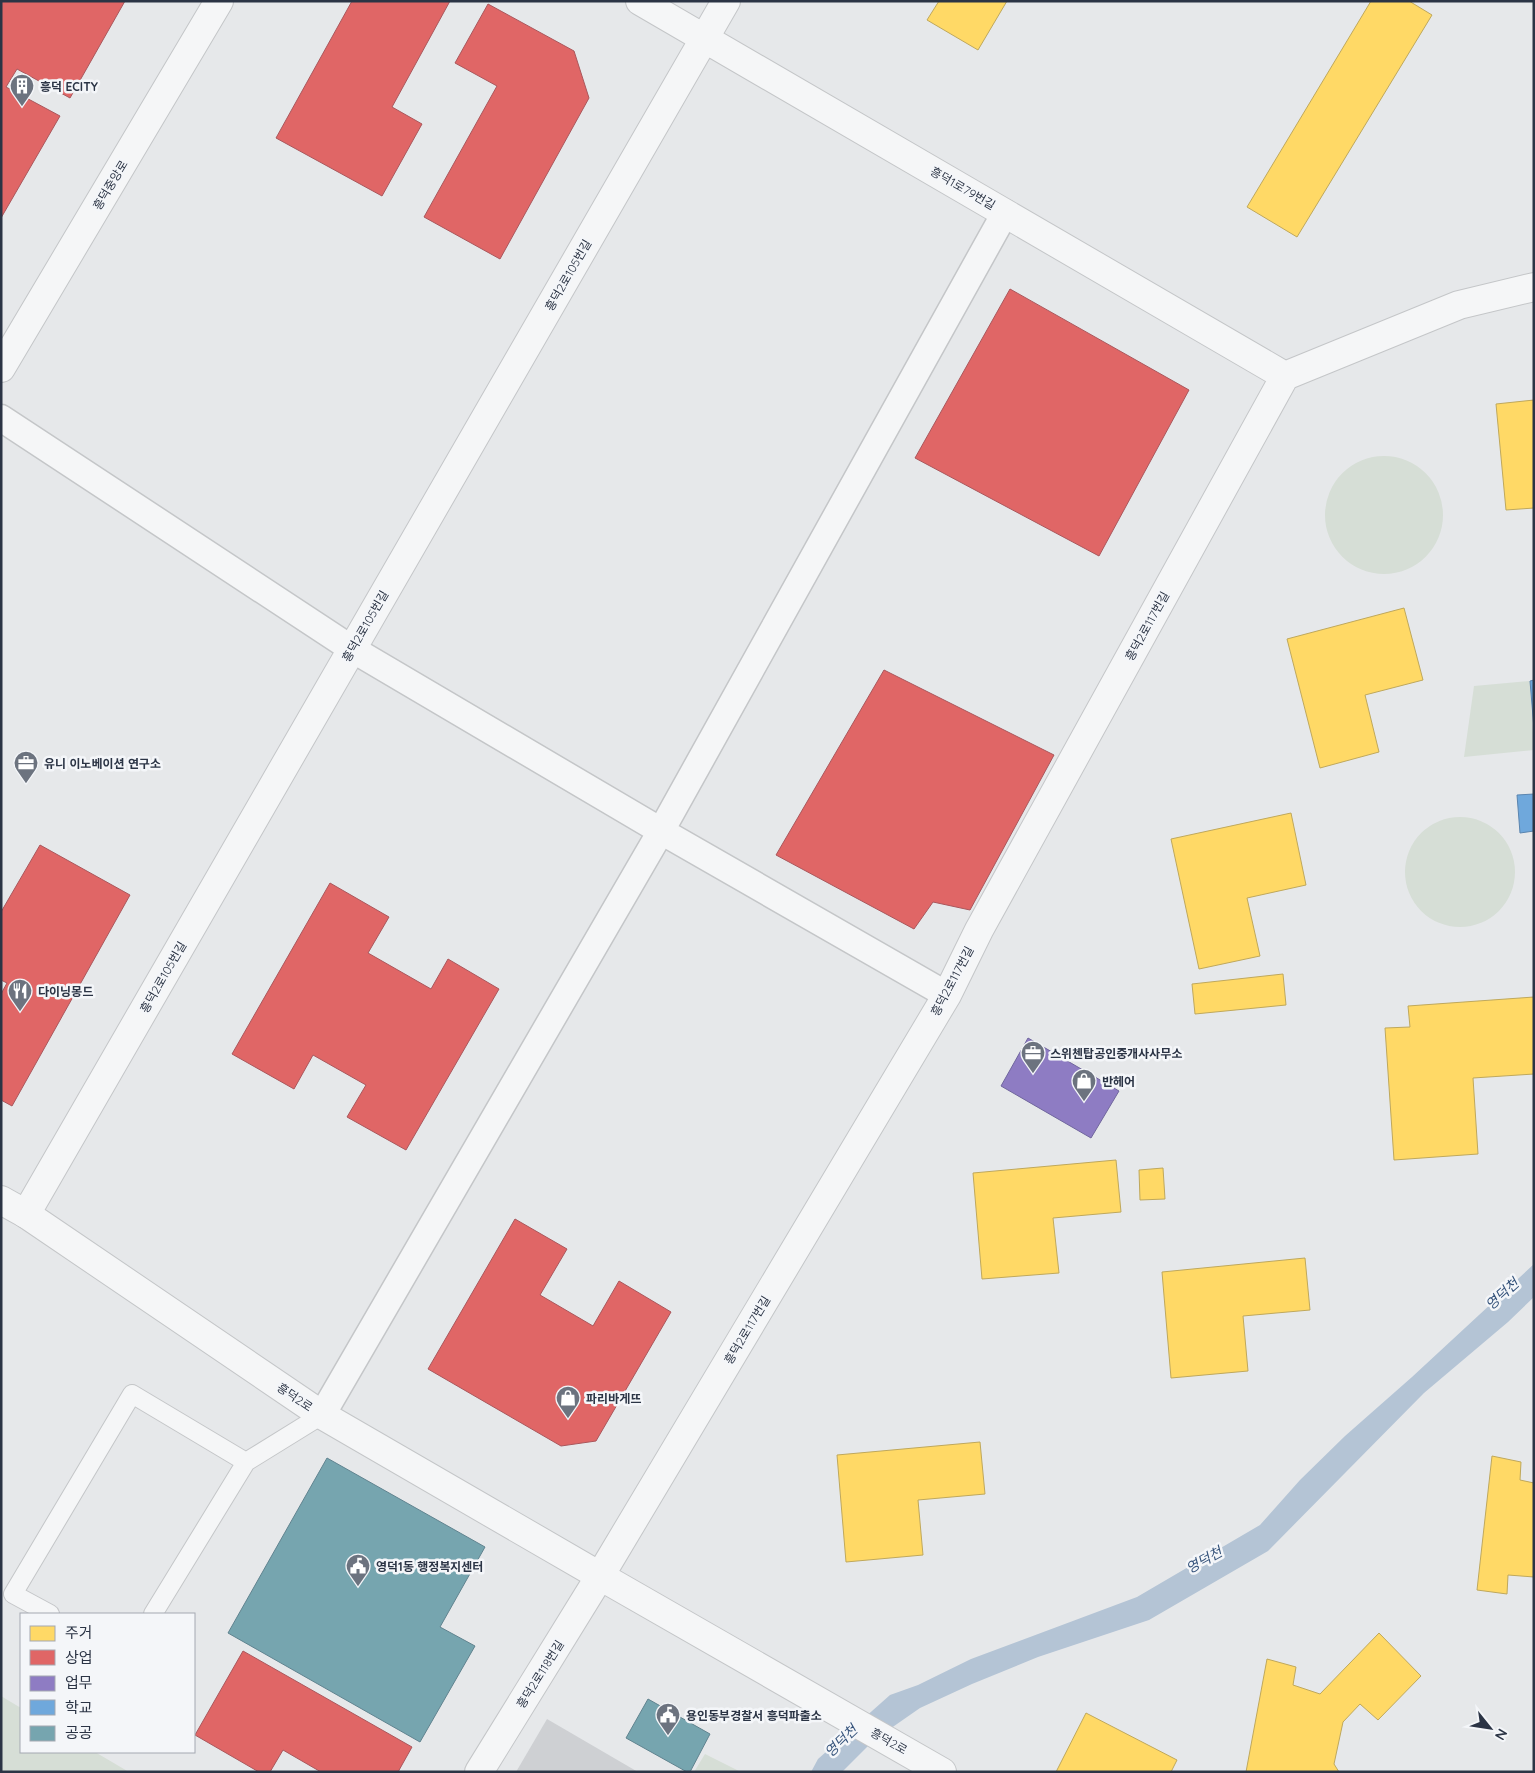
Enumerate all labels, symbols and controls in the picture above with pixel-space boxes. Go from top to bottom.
building icon: 흥덕 ECITY [9,73,35,107]
place label: 흥덕 ECITY [40,79,98,94]
street label: 흥덕중앙로 [89,157,131,213]
street label: 흥덕1로79번길 [928,163,998,213]
street label: 흥덕2로105번길 [542,237,594,313]
street label: 흥덕2로105번길 [339,588,391,664]
street label: 흥덕2로117번길 [1122,589,1172,663]
office icon: 유니 이노베이션 연구소 [13,750,39,784]
place label: 유니 이노베이션 연구소 [44,756,161,771]
street label: 흥덕2로105번길 [137,939,189,1015]
street label: 흥덕2로117번길 [927,944,977,1018]
restaurant icon: 다이닝몽드 [7,978,33,1012]
place label: 다이닝몽드 [38,984,93,999]
office icon: 스위첸탑공인중개사사무소 [1020,1040,1046,1074]
place label: 스위첸탑공인중개사사무소 [1050,1046,1182,1061]
shop icon: 반헤어 [1071,1068,1097,1102]
place label: 반헤어 [1102,1074,1135,1089]
water label: 영덕천 [1482,1274,1523,1314]
street label: 흥덕2로117번길 [721,1293,773,1367]
street label: 흥덕2로 [274,1380,316,1414]
shop icon: 파리바게뜨 [555,1385,581,1419]
place label: 파리바게뜨 [586,1391,641,1406]
water label: 영덕천 [1183,1542,1226,1577]
public building icon: 영덕1동 행정복지센터 [345,1553,371,1587]
place label: 영덕1동 행정복지센터 [376,1559,483,1574]
legend [20,1613,195,1753]
text: 주거 [65,1623,93,1642]
street label: 흥덕2로118번길 [513,1637,567,1711]
text: 상업 [65,1648,93,1667]
text: 업무 [65,1673,93,1692]
text: 학교 [65,1698,93,1717]
public building icon: 용인동부경찰서 흥덕파출소 [655,1702,681,1736]
north arrow [1465,1703,1515,1753]
place label: 용인동부경찰서 흥덕파출소 [686,1708,822,1723]
water label: 영덕천 [821,1720,862,1761]
text: 공공 [65,1723,93,1742]
street label: 흥덕2로 [868,1725,910,1757]
text: N [1491,1726,1512,1743]

